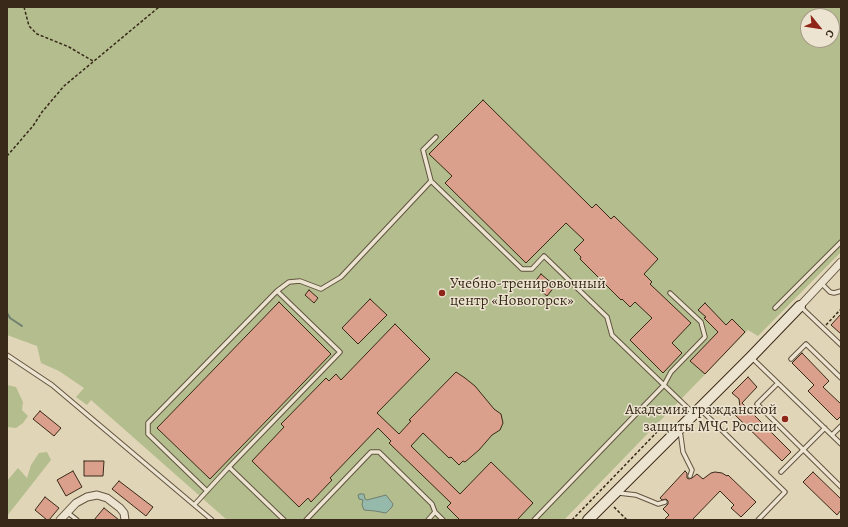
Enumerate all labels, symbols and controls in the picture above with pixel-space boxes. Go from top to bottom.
north arrow [800,8,840,48]
text: С [822,27,838,40]
place label: Учебно-тренировочный центр «Новогорск» [450,275,606,310]
marker: Учебно-тренировочный центр «Новогорск» [437,288,447,298]
place label: Академия гражданской защиты МЧС России [625,401,777,436]
marker: Академия гражданской защиты МЧС России [780,414,790,424]

